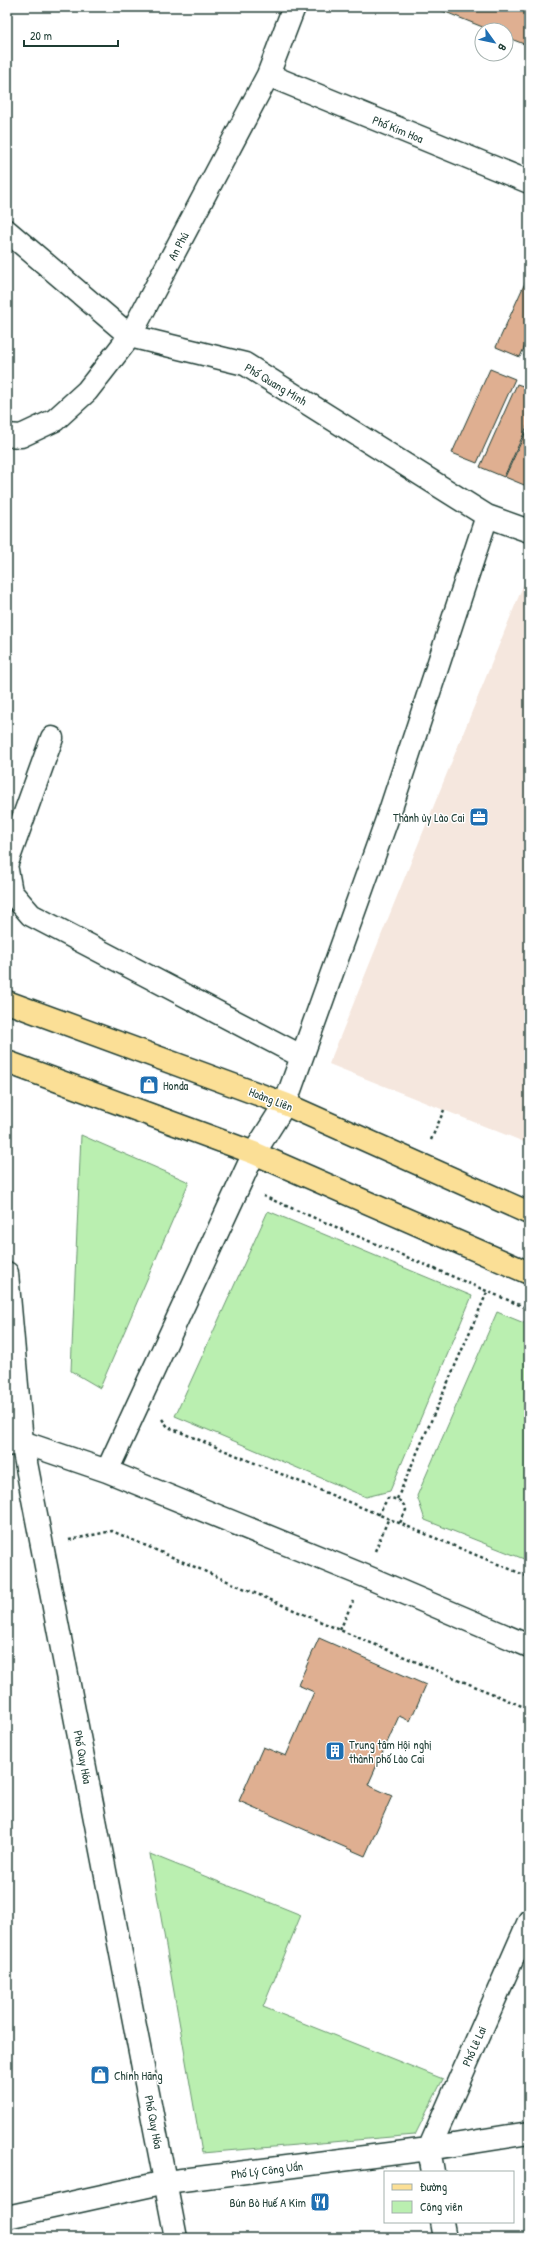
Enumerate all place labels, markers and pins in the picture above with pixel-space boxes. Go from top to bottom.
office icon: Thành ủy Lào Cai [468,806,490,828]
place label: Thành ủy Lào Cai [393,809,465,826]
shop icon: Honda [138,1074,160,1096]
place label: Honda [163,1077,189,1094]
place label: Trung tâm Hội nghị thành phố Lào Cai [349,1736,432,1767]
building icon: Trung tâm Hội nghị thành phố Lào Cai [324,1740,346,1762]
shop icon: Chính Hãng [89,2064,111,2086]
place label: Chính Hãng [114,2067,163,2084]
restaurant icon: Bún Bò Huế A Kim [309,2191,331,2213]
place label: Bún Bò Huế A Kim [230,2194,306,2211]

